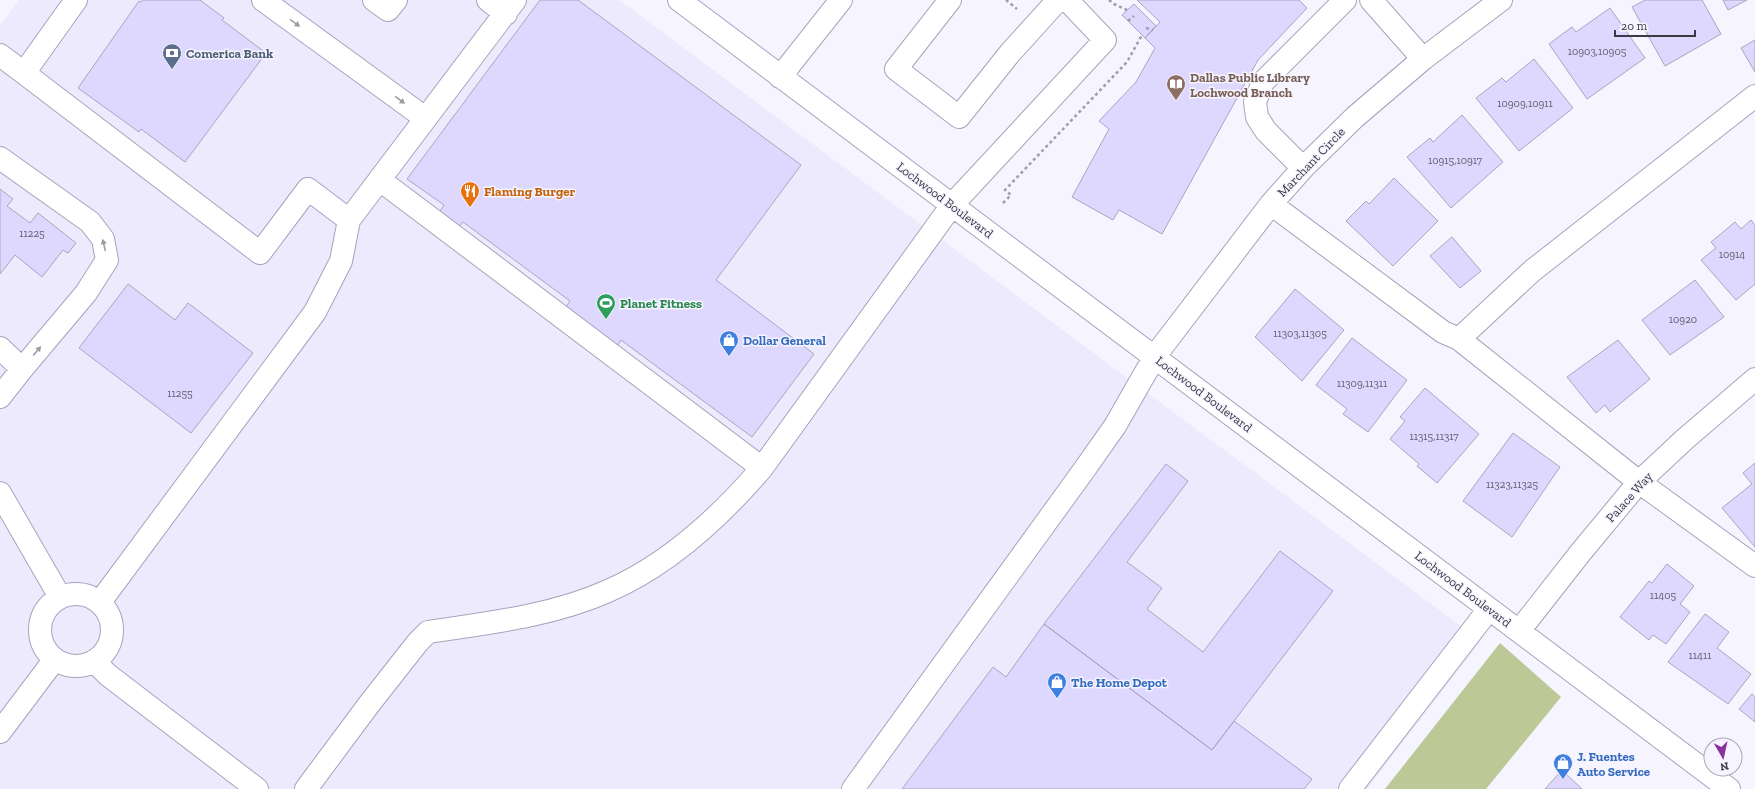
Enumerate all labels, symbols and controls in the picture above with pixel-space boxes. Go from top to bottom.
scale bar [1615,12,1695,38]
one-way arrow [289,19,300,27]
text: 20 m [1621,19,1648,33]
bank icon: Comerica Bank [161,42,183,70]
house number: 10903,10905 [1568,45,1627,58]
place label: Comerica Bank [186,46,273,61]
place label: Dallas Public Library Lochwood Branch [1190,70,1310,100]
library icon: Dallas Public Library Lochwood Branch [1165,73,1187,101]
one-way arrow [394,96,405,104]
house number: 10909,10911 [1497,97,1554,110]
street label: Marchant Circle [1274,124,1348,200]
house number: 10915,10917 [1428,154,1482,167]
street label: Lochwood Boulevard [894,159,996,241]
restaurant icon: Flaming Burger [459,180,481,208]
place label: Flaming Burger [484,184,576,199]
house number: 11225 [19,227,45,240]
one-way arrow [100,239,106,252]
house number: 10914 [1719,248,1745,261]
sports icon: Planet Fitness [595,292,617,320]
place label: Planet Fitness [620,296,702,311]
house number: 10920 [1669,313,1697,326]
house number: 11303,11305 [1273,327,1327,340]
shop icon: Dollar General [718,329,740,357]
place label: Dollar General [743,333,826,348]
one-way arrow [33,346,42,357]
street label: Lochwood Boulevard [1153,353,1255,435]
house number: 11309,11311 [1337,377,1388,390]
house number: 11255 [167,387,193,400]
house number: 11315,11317 [1409,430,1459,443]
street label: Palace Way [1603,469,1656,525]
house number: 11323,11325 [1486,478,1538,491]
street label: Lochwood Boulevard [1412,548,1514,630]
house number: 11405 [1650,589,1677,602]
house number: 11411 [1689,649,1712,662]
shop icon: The Home Depot [1046,671,1068,699]
place label: The Home Depot [1071,675,1168,690]
north arrow [1703,737,1743,777]
place label: J. Fuentes Auto Service [1577,749,1651,779]
shop icon: J. Fuentes Auto Service [1552,752,1574,780]
text: N [1719,759,1730,774]

